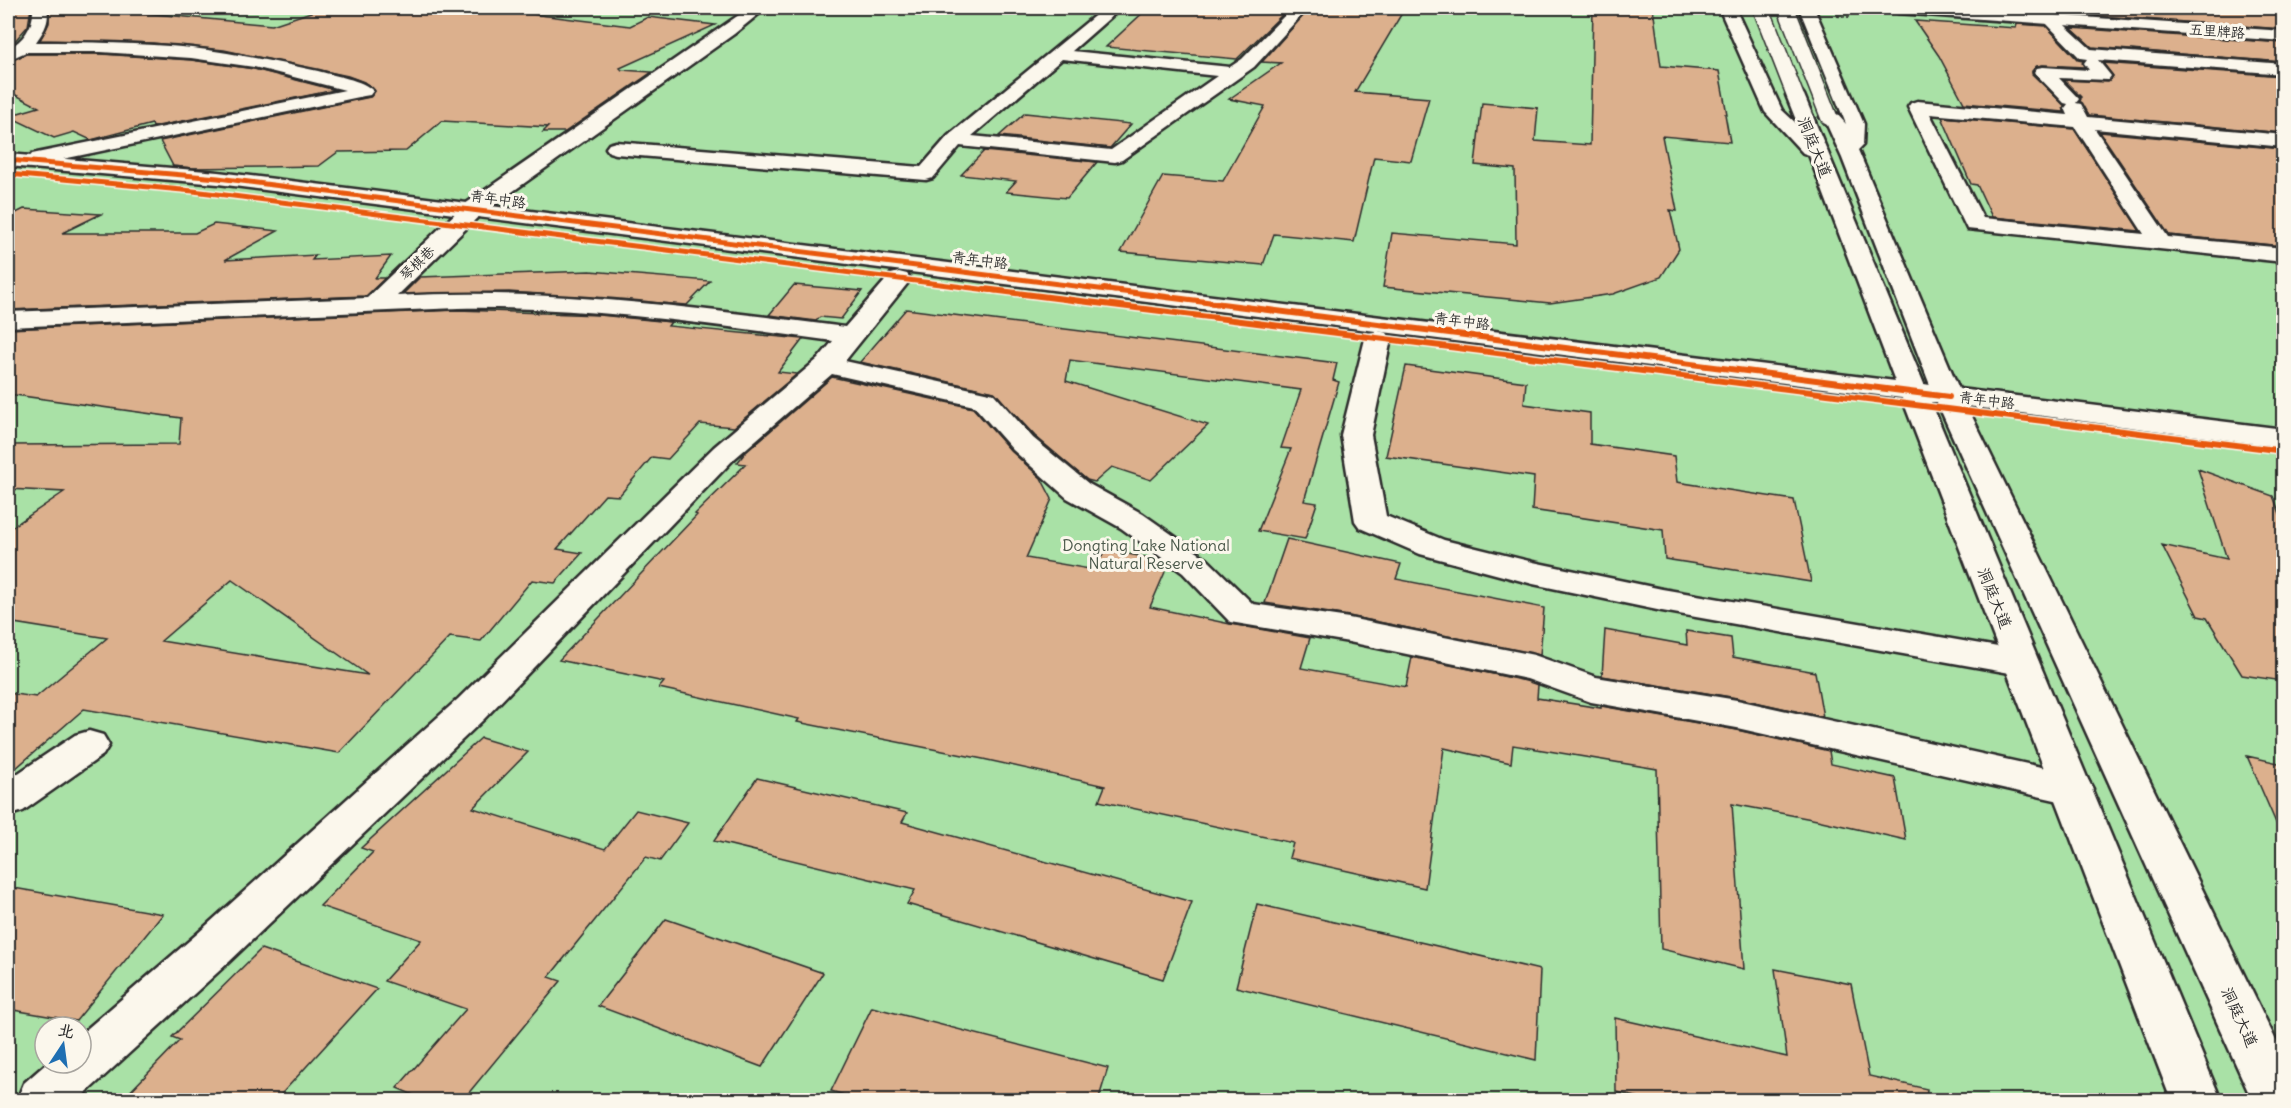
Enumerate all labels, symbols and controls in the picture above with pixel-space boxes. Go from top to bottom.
street label: 五里牌路 [2188,20,2246,42]
street label: 洞庭大道 [1794,114,1836,180]
street label: 青年中路 [469,186,527,212]
street label: 琴棋巷 [396,241,439,284]
street label: 青年中路 [951,248,1009,272]
street label: 青年中路 [1433,309,1491,333]
street label: 青年中路 [1958,388,2016,412]
park label: Dongting Lake National Natural Reserve [1062,535,1230,573]
street label: 洞庭大道 [1974,565,2016,631]
street label: 洞庭大道 [2217,984,2263,1050]
north arrow [33,1015,93,1075]
text: 北 [56,1019,76,1042]

